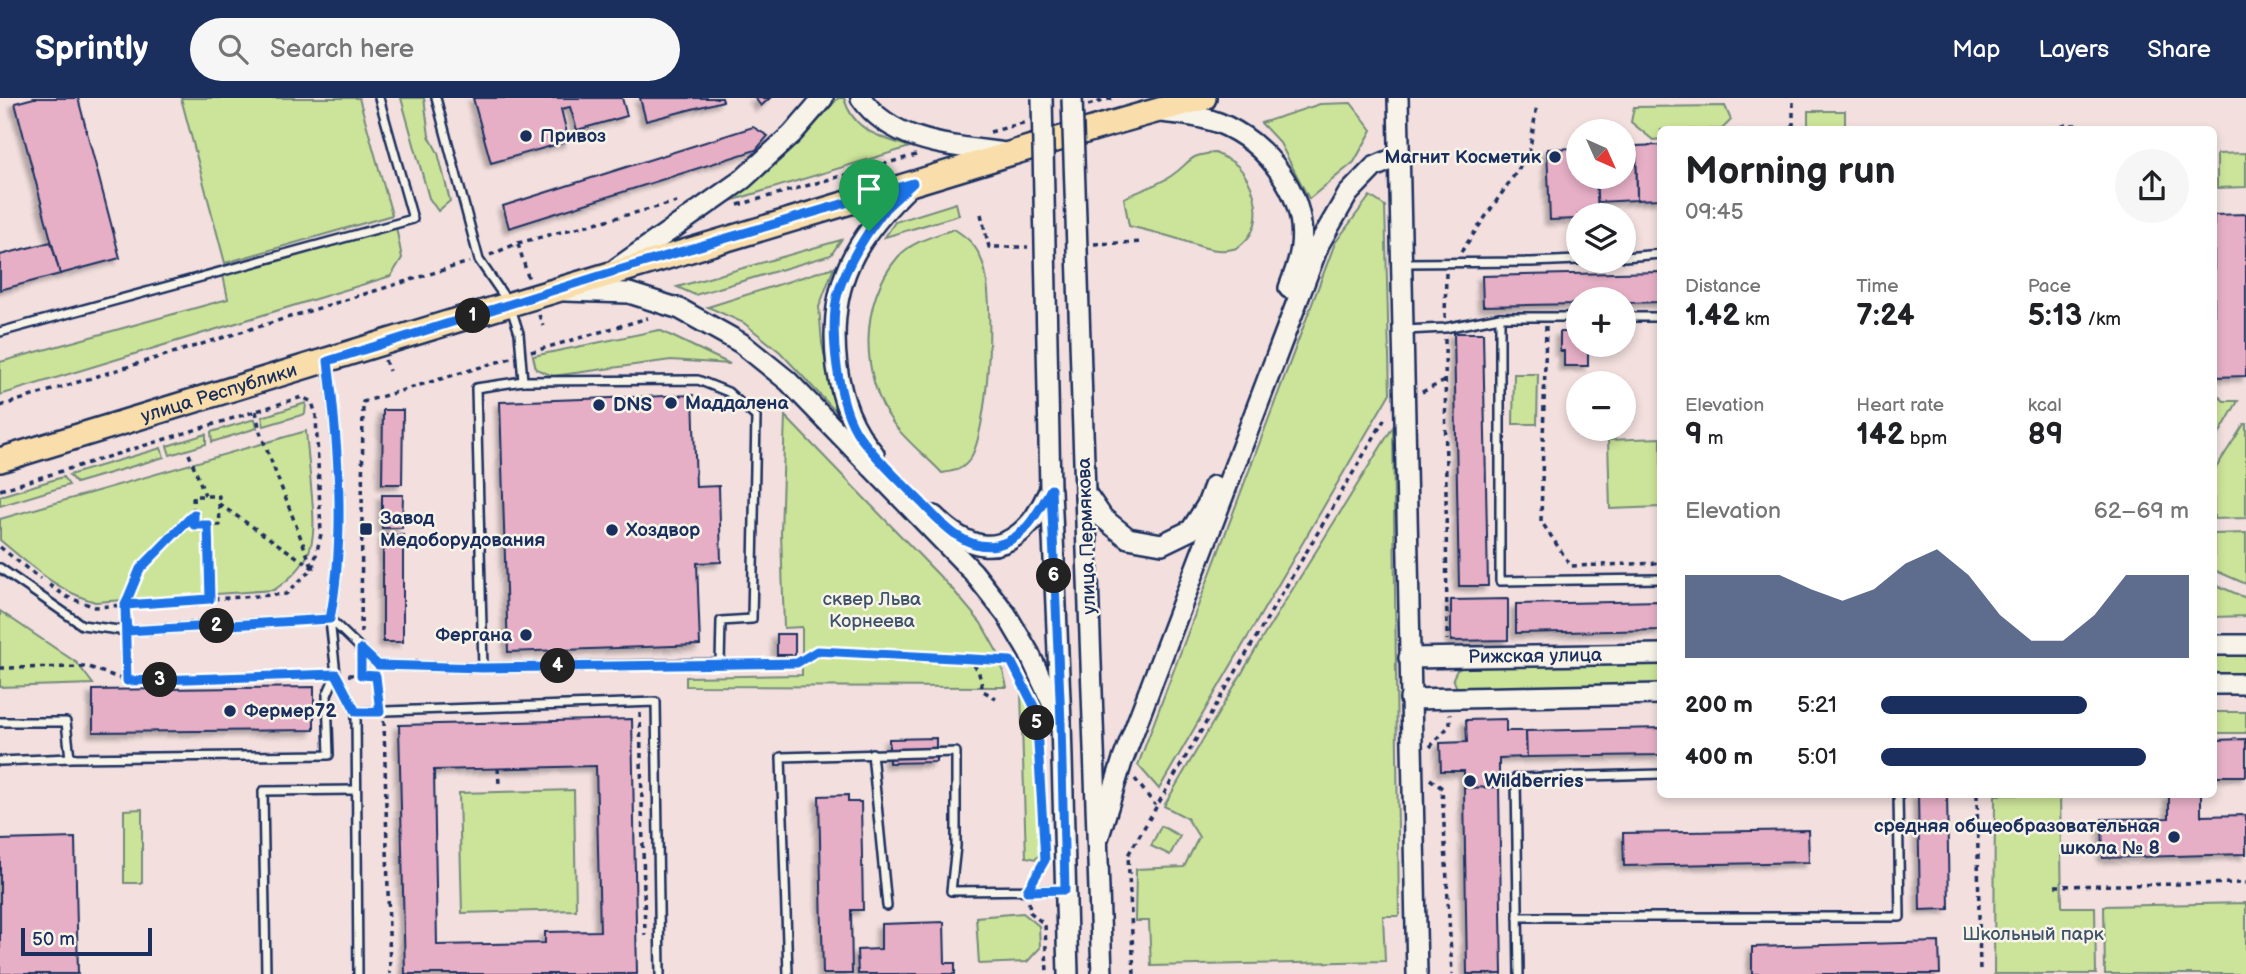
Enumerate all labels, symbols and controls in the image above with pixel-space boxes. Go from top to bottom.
search box [190,18,680,81]
text: Sprintly [35,29,148,69]
icon: search [214,30,252,68]
text: Search here [270,34,414,65]
text: Map [1952,35,2000,64]
text: Layers [2038,35,2109,64]
text: Share [2147,35,2211,64]
north arrow [1566,119,1636,189]
map controls [1566,119,1636,441]
place label: Привоз [540,125,606,148]
marker: Привоз [518,128,534,144]
place label: Магнит Косметик [1385,146,1542,169]
marker: Магнит Косметик [1547,149,1563,165]
text: Morning run [1685,149,1896,194]
button: share [2115,149,2189,223]
pin [839,159,899,231]
icon: arrive [850,170,888,208]
text: 09:45 [1685,198,1744,226]
button: layers [1566,203,1636,273]
text: Distance [1685,275,1761,298]
text: Time [1856,275,1898,298]
text: Pace [2028,275,2071,298]
button: + [1566,287,1636,357]
pin: 1 [456,298,490,333]
text: 1.42 [1685,298,1740,334]
text: 7:24 [1856,298,1915,334]
text: 5:13 [2028,298,2082,334]
text: 1 [469,304,477,327]
text: km [1740,308,1770,331]
text: /km [2082,308,2121,331]
street label: улица Республики [138,358,300,428]
button: − [1566,371,1636,441]
place label: Маддалена [685,392,790,415]
place label: DNS [613,394,652,417]
text: Elevation [1685,394,1764,417]
text: Heart rate [1856,394,1944,417]
text: kcal [2028,394,2062,417]
marker: Маддалена [663,395,679,411]
marker: DNS [591,397,607,413]
text: 9 [1685,417,1703,453]
text: 142 [1856,417,1905,453]
text: 89 [2028,417,2063,453]
text: m [1703,427,1723,450]
text: bpm [1905,427,1947,450]
street label: улица Пермякова [1073,457,1101,615]
text: Elevation [1685,497,1781,525]
text: 62–69 m [2094,497,2189,525]
place label: Завод Медоборудования [380,507,545,552]
place label: Хоздвор [625,519,701,542]
marker: Завод Медоборудования [358,521,374,537]
marker: Хоздвор [604,522,620,538]
pin: 6 [1036,559,1072,594]
text: 6 [1048,564,1059,587]
park label: сквер Льва Корнеева [823,588,921,633]
pin: 2 [200,608,234,644]
text: 2 [211,614,222,637]
place label: Фергана [435,624,513,647]
marker: Фергана [518,627,534,643]
street label: Рижская улица [1468,643,1602,669]
pin: 4 [540,648,576,684]
text: 4 [552,654,563,677]
pin: 3 [142,662,178,698]
text: 3 [154,668,165,691]
text: 200 m [1685,691,1753,719]
text: 5:21 [1797,691,1837,719]
place label: Фермер72 [244,700,337,723]
marker: Фермер72 [222,703,238,719]
pin: 5 [1020,706,1054,740]
text: 5 [1031,711,1042,734]
text: 400 m [1685,743,1753,771]
text: 5:01 [1797,743,1837,771]
place label: Wildberries [1484,770,1584,793]
marker: Wildberries [1462,773,1478,789]
place label: средняя общеобразовательная школа № 8 [1874,815,2160,860]
marker: средняя общеобразовательная школа № 8 [2166,829,2182,845]
park label: Школьный парк [1962,923,2104,946]
scale bar [21,925,152,957]
text: 50 m [32,928,75,951]

